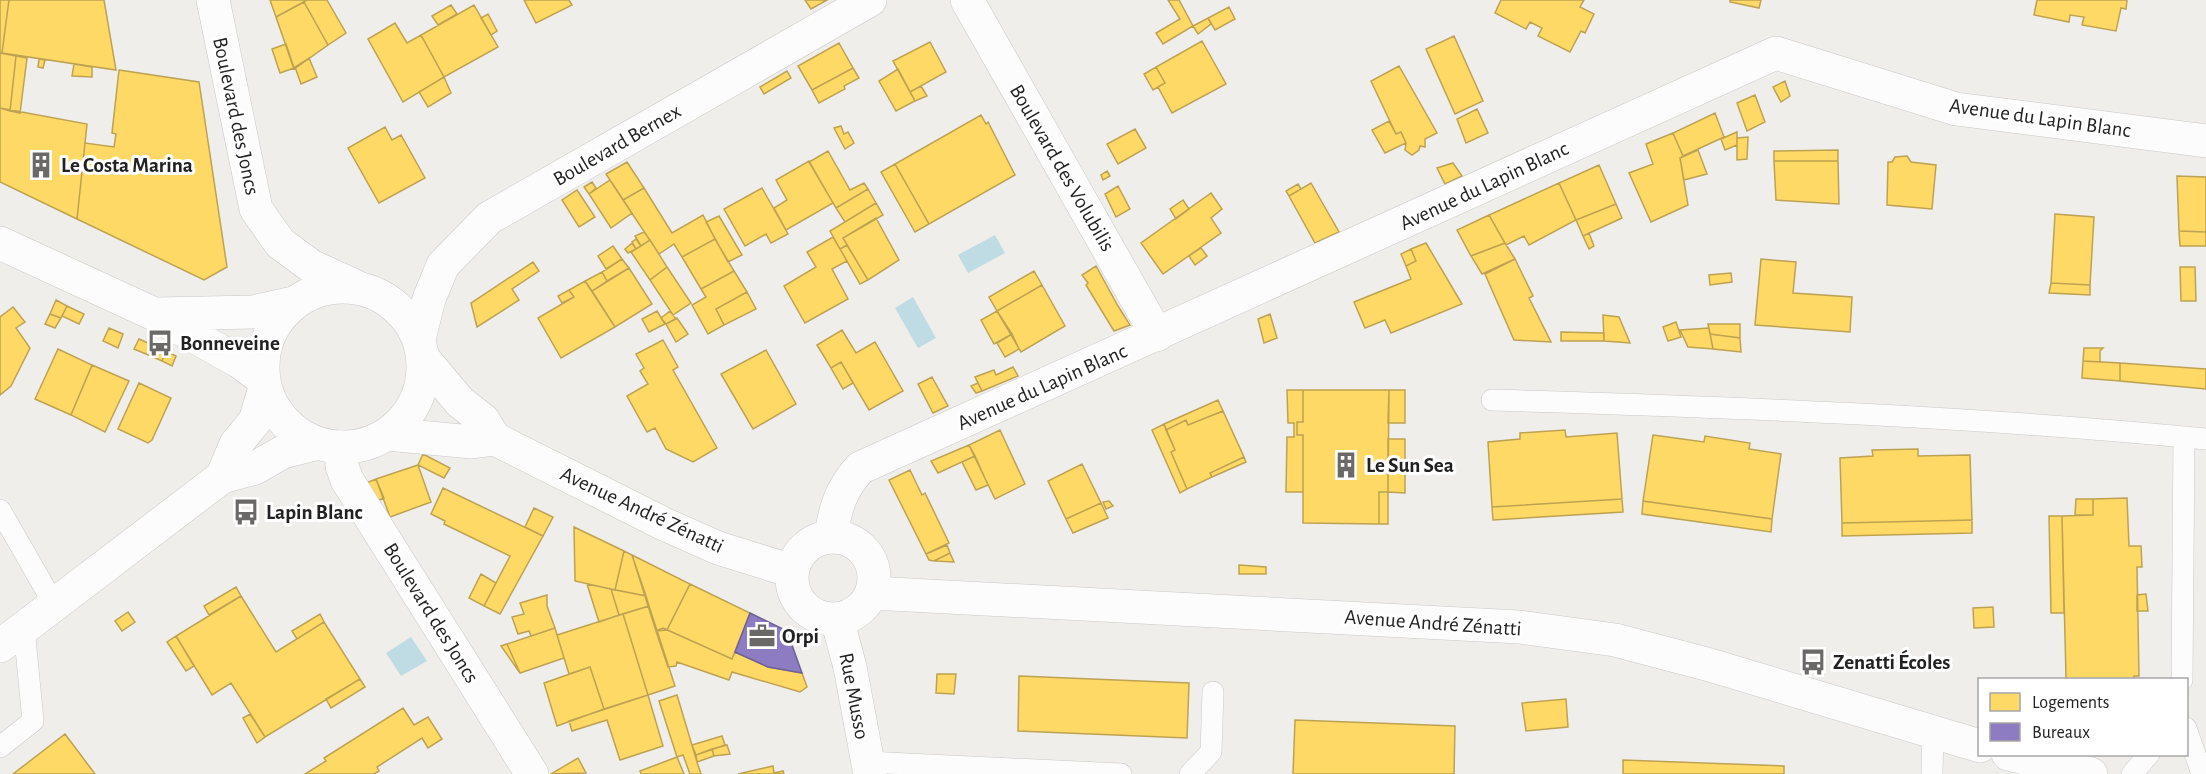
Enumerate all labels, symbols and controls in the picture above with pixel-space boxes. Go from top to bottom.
street label: Boulevard des Joncs [209,35,263,197]
street label: Boulevard des Volubilis [1006,81,1118,255]
street label: Avenue du Lapin Blanc [1948,95,2132,141]
street label: Boulevard Bernex [550,100,684,190]
street label: Avenue du Lapin Blanc [1397,138,1571,234]
building icon: Le Costa Marina [26,150,56,180]
place label: Le Costa Marina [61,155,193,176]
bus stop icon: Bonneveine [145,328,175,358]
place label: Bonneveine [180,333,280,354]
street label: Avenue du Lapin Blanc [954,340,1130,434]
building icon: Le Sun Sea [1331,450,1361,480]
place label: Le Sun Sea [1366,455,1454,476]
street label: Avenue André Zénatti [557,463,727,557]
bus stop icon: Lapin Blanc [231,497,261,527]
place label: Lapin Blanc [266,502,363,523]
street label: Boulevard des Joncs [379,539,483,687]
street label: Avenue André Zénatti [1344,606,1522,640]
office icon: Orpi [747,621,777,651]
place label: Orpi [782,626,819,647]
bus stop icon: Zenatti Écoles [1798,647,1828,677]
place label: Zenatti Écoles [1833,649,1950,673]
street label: Rue Musso [835,651,873,741]
legend [1978,678,2188,756]
text: Logements [2032,694,2110,712]
text: Bureaux [2032,724,2090,742]

